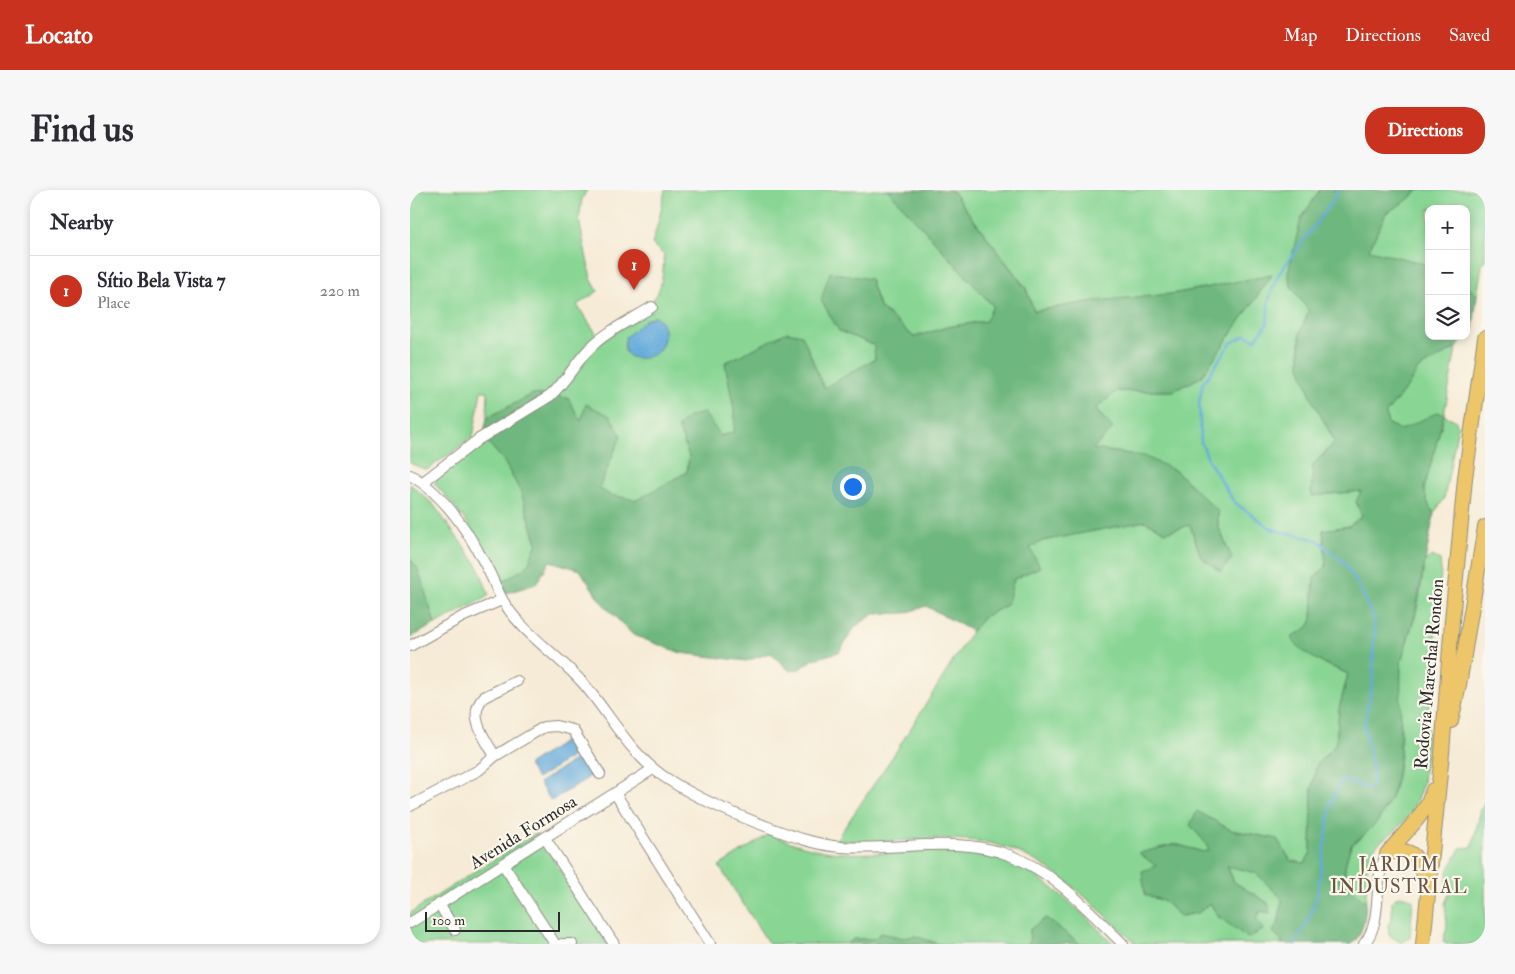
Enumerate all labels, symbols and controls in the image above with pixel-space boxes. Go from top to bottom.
text: Locato [25,20,93,51]
text: Map [1284,24,1317,47]
text: Directions [1345,24,1421,47]
text: Saved [1449,24,1490,47]
button: Directions [1365,107,1485,154]
text: Find us [30,108,134,152]
map controls [1425,205,1470,340]
button: + [1425,205,1470,250]
text: Nearby [50,209,113,236]
pin: 1 [618,249,650,290]
button: − [1425,250,1470,295]
text: Sítio Bela Vista 7 [97,269,225,293]
text: 1 [63,281,69,301]
text: 220 m [320,281,360,301]
text: Place [97,293,130,313]
button: layers [1425,295,1470,340]
your location [840,474,866,500]
street label: Rodovia Marechal Rondon [1410,578,1449,770]
street label: Avenida Formosa [464,790,582,875]
district label: JARDIM INDUSTRIAL [1330,853,1468,899]
scale bar [425,909,560,932]
text: 100 m [432,912,465,929]

